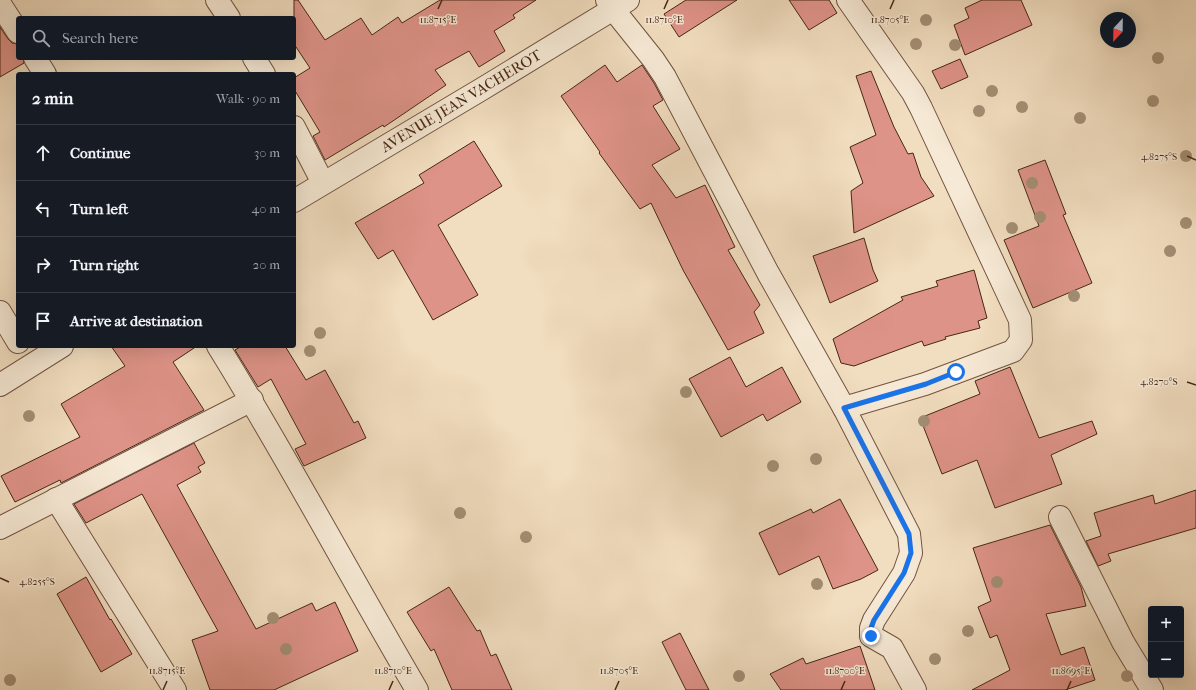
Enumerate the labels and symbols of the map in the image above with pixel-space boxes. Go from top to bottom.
north arrow [1100,12,1136,48]
text: 11.8715°E [420,14,456,26]
text: 11.8710°E [645,14,683,26]
text: 11.8705°E [871,14,909,26]
street label: AVENUE JEAN VACHEROT [377,45,545,157]
text: 4.8275°S [1141,151,1177,163]
route start [947,363,965,381]
text: 4.8270°S [1140,376,1178,388]
text: 4.8255°S [19,576,55,588]
route end [862,627,880,645]
text: 11.8715°E [149,665,185,677]
text: 11.8710°E [374,665,412,677]
text: 11.8705°E [600,665,638,677]
text: 11.8700°E [825,665,865,677]
text: 11.8695°E [1052,665,1090,677]

